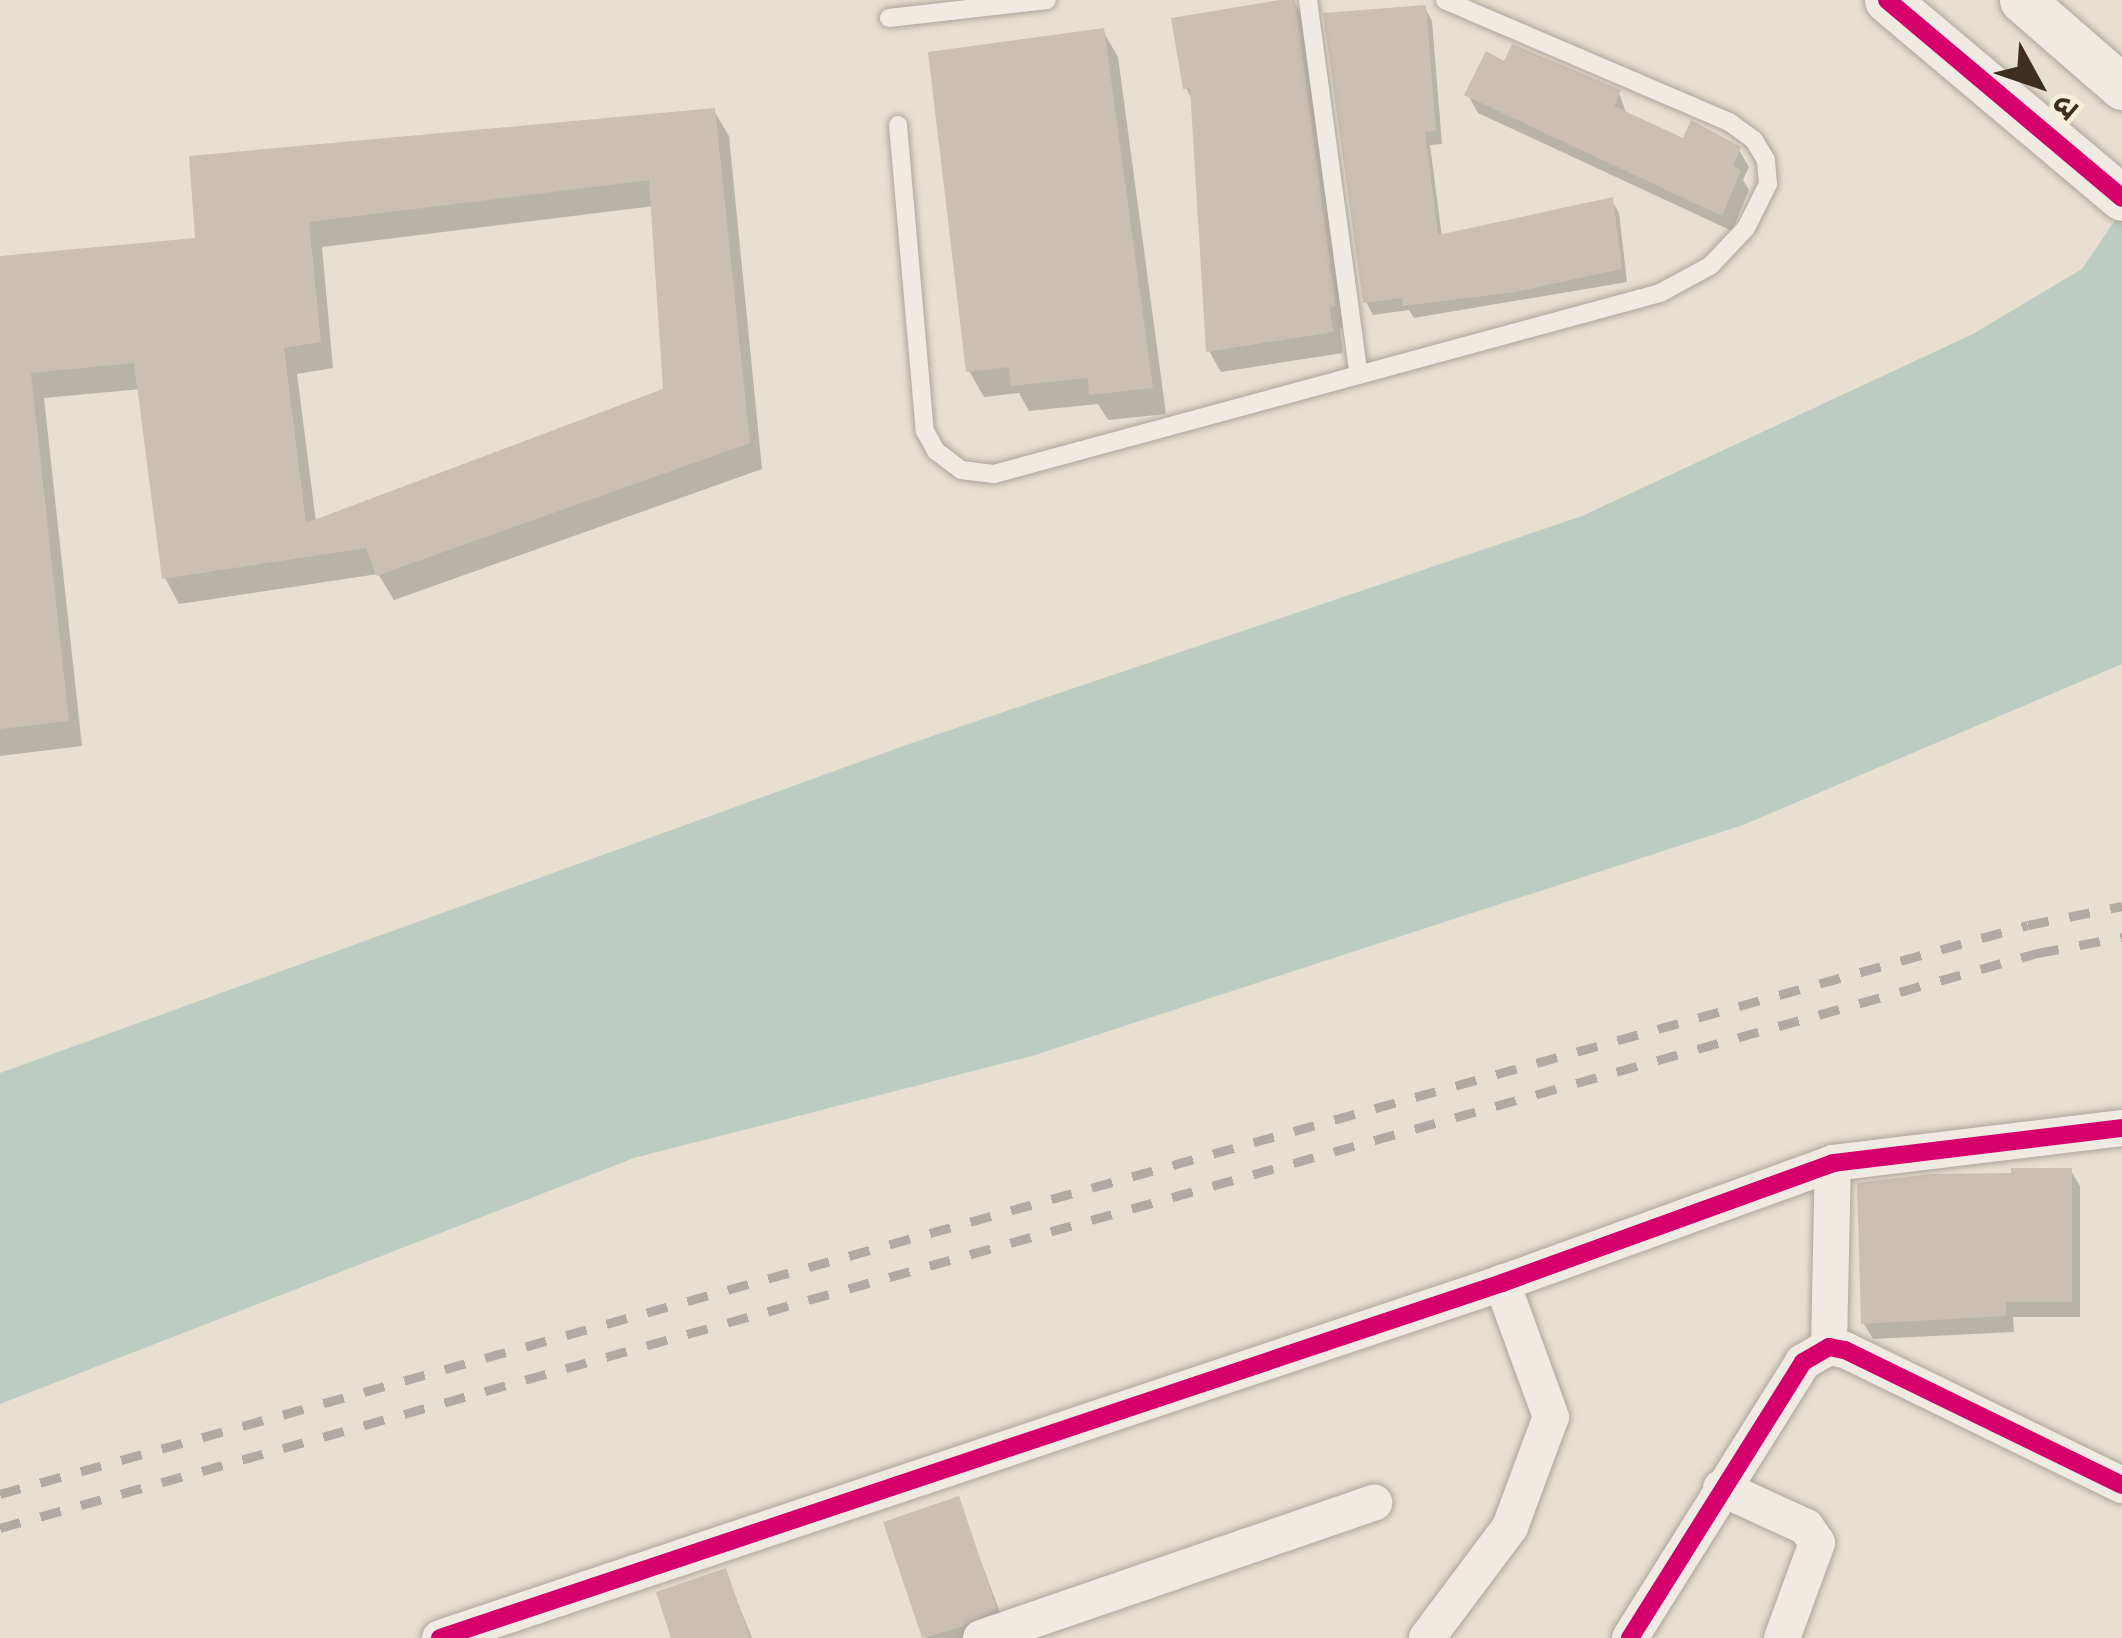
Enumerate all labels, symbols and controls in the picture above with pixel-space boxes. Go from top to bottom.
north arrow [1978,24,2098,144]
text: उ [2044,87,2088,128]

